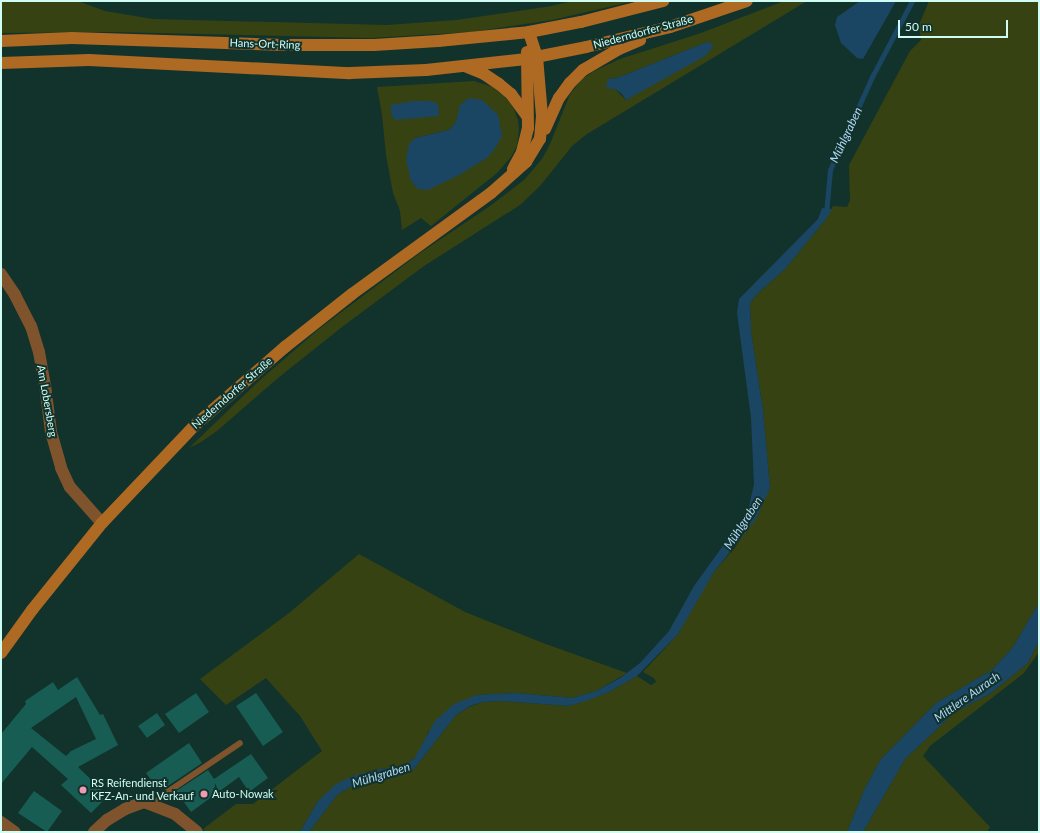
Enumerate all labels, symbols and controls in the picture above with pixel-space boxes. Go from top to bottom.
street label: Niederndorfer Straße [592,12,694,52]
scale bar [900,12,1010,38]
text: 50 m [905,19,932,34]
street label: Hans-Ort-Ring [229,36,301,52]
water label: Mühlgraben [827,105,865,165]
street label: Niederndorfer Straße [189,354,275,432]
street label: Am Lobersberg [34,364,60,438]
water label: Mühlgraben [721,494,765,552]
water label: Mittlere Aurach [931,669,1003,725]
water label: Mühlgraben [350,759,412,791]
place label: RS Reifendienst KFZ-An- und Verkauf [91,777,194,803]
marker: RS Reifendienst KFZ-An- und Verkauf [78,785,88,795]
place label: Auto-Nowak [212,787,274,801]
marker: Auto-Nowak [199,789,209,799]

